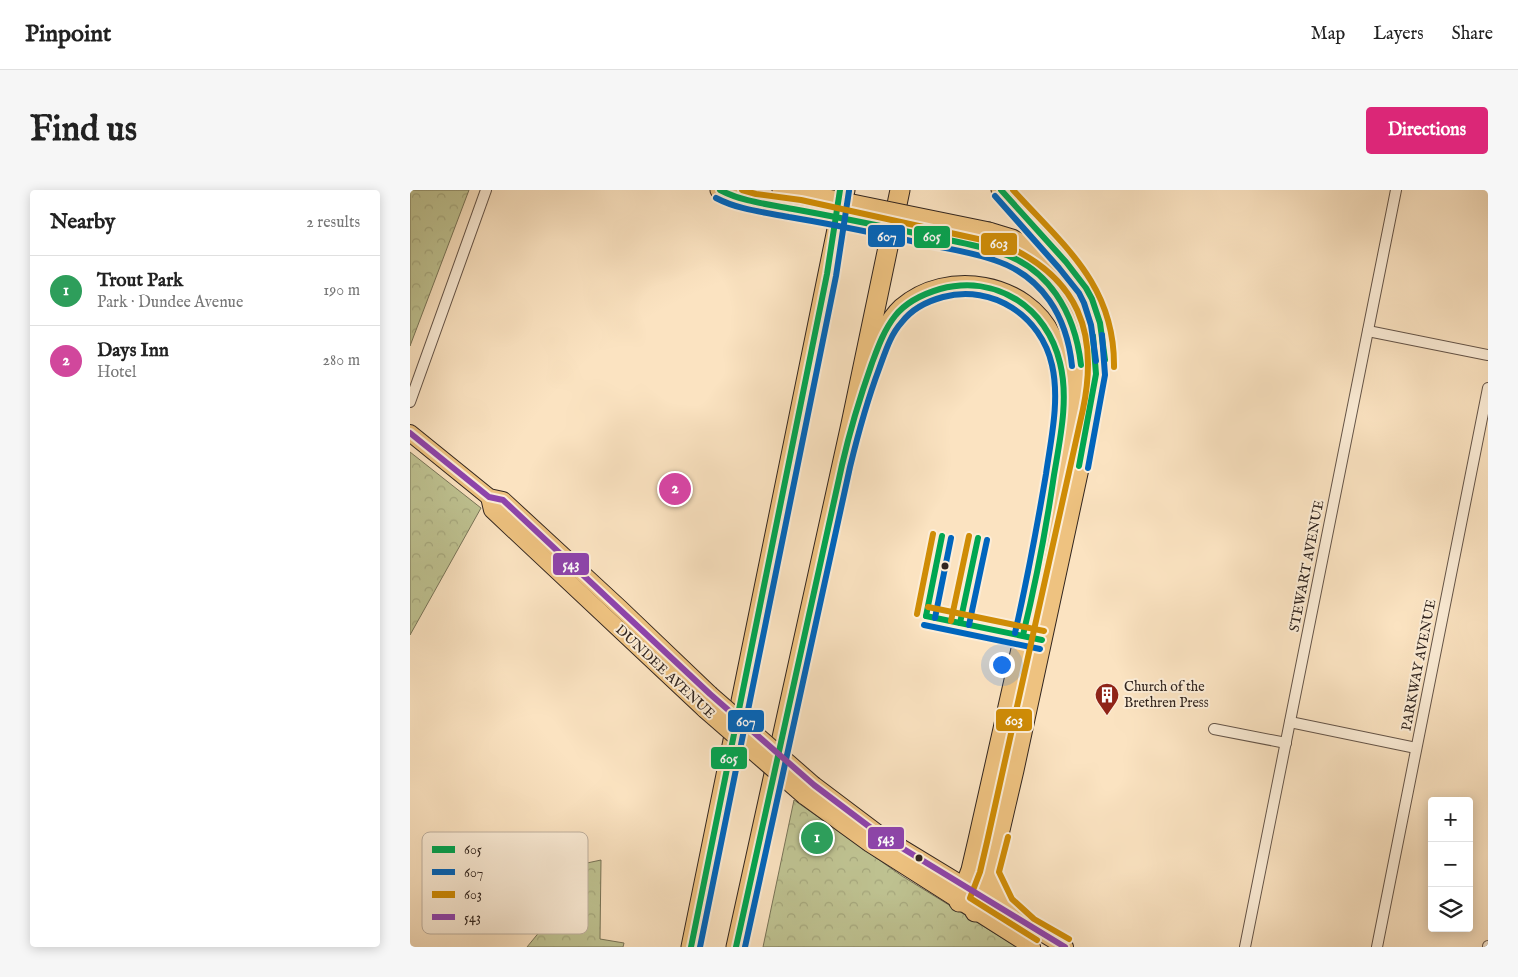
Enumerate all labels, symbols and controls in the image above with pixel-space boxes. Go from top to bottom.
text: Pinpoint [25,19,111,50]
text: Map [1311,23,1345,46]
text: Layers [1373,23,1424,46]
text: Share [1452,23,1493,46]
button: Directions [1366,107,1488,154]
text: Find us [30,108,137,153]
text: Nearby [50,209,115,236]
text: 2 results [306,213,360,233]
line badge: 607 [867,224,906,248]
line badge: 605 [913,225,951,249]
text: 607 [877,228,897,246]
text: 605 [923,228,941,246]
line badge: 603 [980,232,1018,256]
text: 603 [990,235,1008,253]
text: Trout Park [97,269,183,293]
text: 1 [63,281,69,301]
text: 190 m [323,281,360,301]
text: Park · Dundee Avenue [97,293,243,313]
text: Days Inn [97,339,169,363]
text: 2 [62,351,70,371]
text: 280 m [323,351,360,371]
text: Hotel [97,363,136,383]
pin: 2 [659,470,691,508]
street label: STEWART AVENUE [1285,498,1329,634]
line badge: 543 [552,552,590,576]
text: 543 [562,556,580,574]
unlabelled marker [940,561,950,571]
street label: PARKWAY AVENUE [1397,597,1441,732]
street label: DUNDEE AVENUE [611,621,719,723]
your location [989,652,1015,678]
place label: Church of the Brethren Press [1124,678,1209,712]
building icon: Church of the Brethren Press [1094,682,1120,716]
line badge: 603 [995,708,1033,732]
line badge: 607 [727,709,765,733]
text: 603 [1005,712,1023,730]
text: 607 [736,713,756,731]
line badge: 605 [710,746,748,770]
text: 605 [720,750,738,768]
map controls [1428,797,1473,932]
button: + [1428,797,1473,842]
pin: 1 [801,819,833,857]
line badge: 543 [867,826,905,850]
text: 543 [877,830,895,848]
legend [422,832,588,934]
text: 605 [464,841,482,859]
button: − [1428,842,1473,887]
unlabelled marker [914,853,924,863]
text: 607 [464,864,483,882]
text: 603 [464,886,482,904]
button: layers [1428,887,1473,932]
text: 543 [464,909,481,927]

